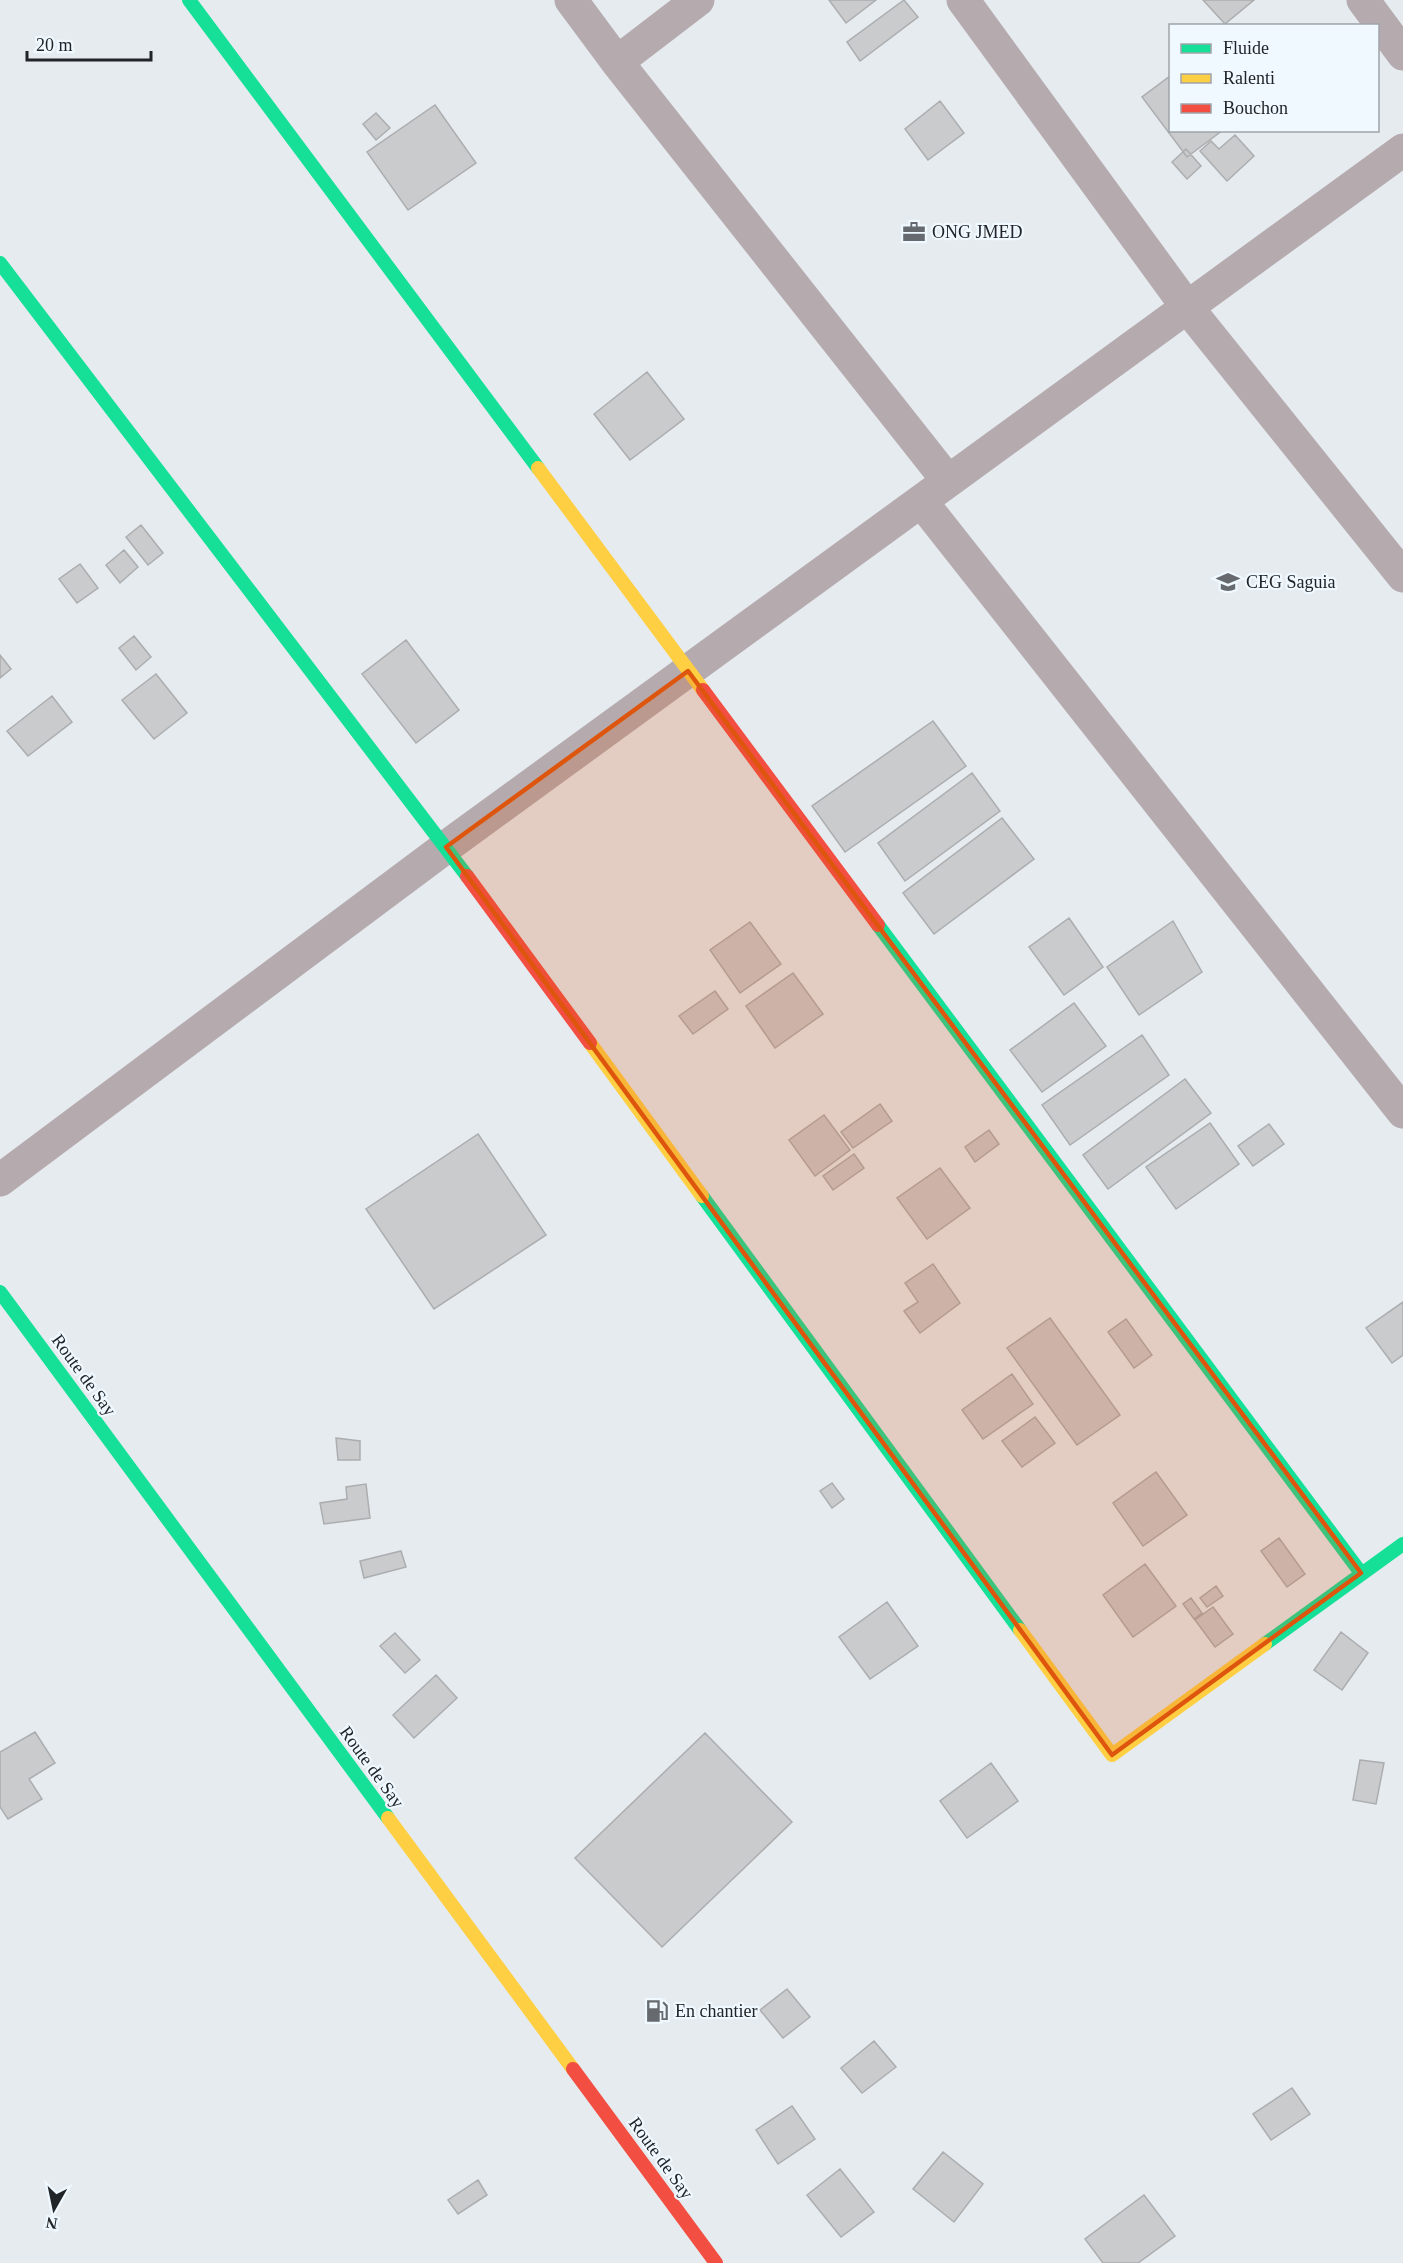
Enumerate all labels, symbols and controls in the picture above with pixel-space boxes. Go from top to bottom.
scale bar [27,24,152,62]
legend [1169,24,1379,132]
text: 20 m [36,35,73,55]
text: Fluide [1223,38,1269,58]
text: Ralenti [1223,68,1275,88]
text: Bouchon [1223,98,1288,118]
office icon: ONG JMED [901,219,927,245]
place label: ONG JMED [932,222,1023,242]
school or university icon: CEG Saguia [1215,569,1241,595]
place label: CEG Saguia [1246,572,1336,592]
street label: Route de Say [48,1330,120,1420]
street label: Route de Say [336,1722,408,1812]
fuel station icon: En chantier [644,1998,670,2024]
place label: En chantier [675,2001,757,2021]
street label: Route de Say [625,2113,697,2203]
north arrow [24,2179,84,2239]
text: N [44,2214,59,2233]

